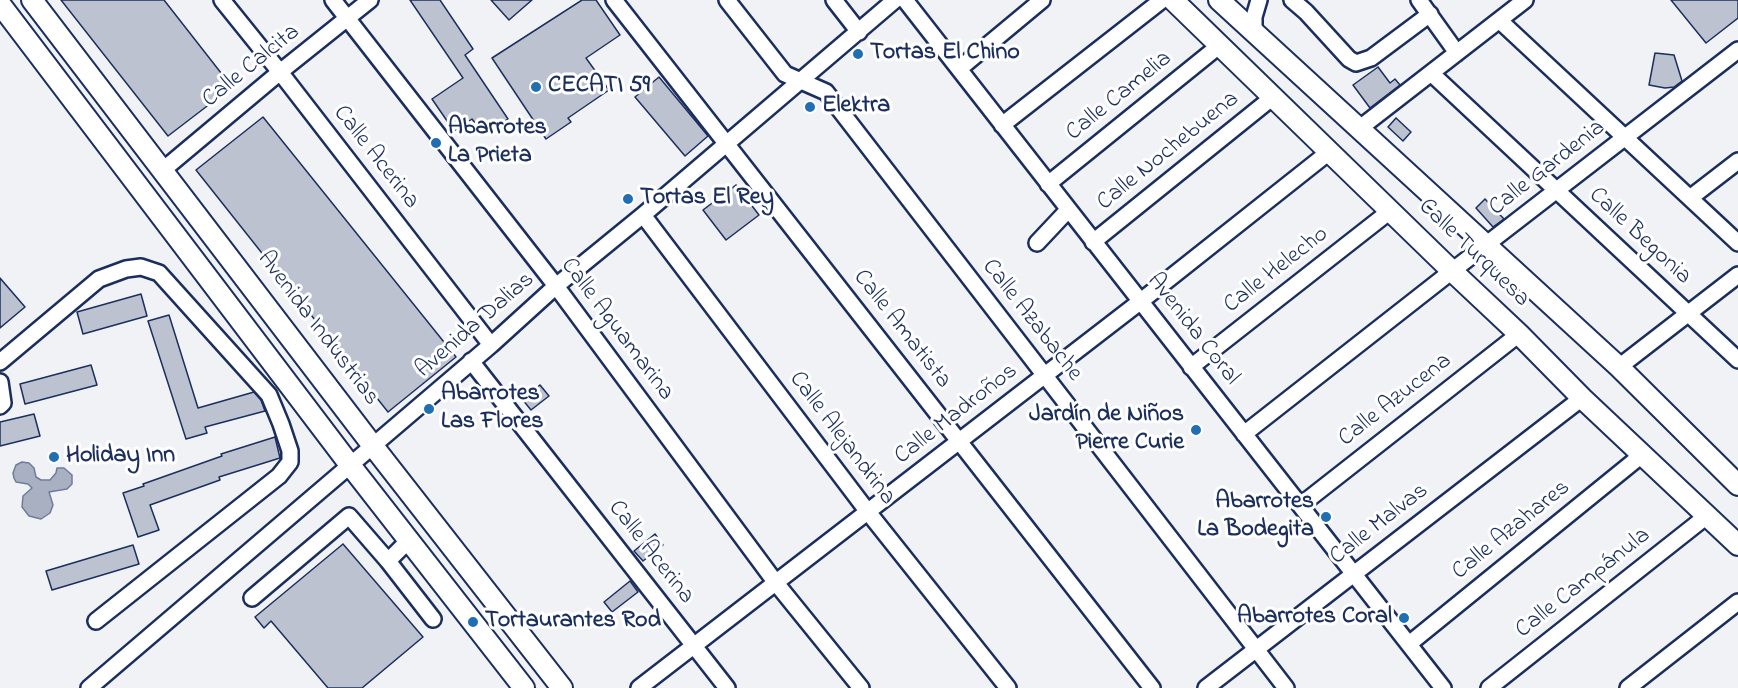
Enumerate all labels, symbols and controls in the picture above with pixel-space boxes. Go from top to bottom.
street label: Calle Calcita [197,19,307,115]
place label: Tortas El Chino [870,40,1020,68]
street label: Calle Camelia [1061,46,1179,148]
marker: Tortas El Chino [851,47,865,61]
place label: CECATI 59 [548,73,650,101]
marker: CECATI 59 [529,80,543,94]
street label: Calle Nochebuena [1092,86,1246,218]
place label: Elektra [822,93,890,121]
street label: Calle Acerina [326,100,424,216]
marker: Elektra [803,100,817,114]
place label: Abarrotes La Prieta [448,115,547,171]
street label: Calle Gardenia [1484,115,1612,223]
marker: Abarrotes La Prieta [429,136,443,150]
street label: Calle Begonia [1582,182,1696,292]
place label: Tortas El Rey [640,185,774,213]
marker: Tortas El Rey [621,192,635,206]
street label: Calle Turquesa [1411,194,1535,314]
street label: Calle Helecho [1219,221,1335,321]
street label: Avenida Industrias [250,246,384,412]
street label: Calle Aguamarina [553,253,679,407]
street label: Calle Azabache [974,254,1088,388]
street label: Calle Amatista [846,265,956,395]
street label: Avenida Dalias [411,267,541,385]
street label: Avenida Coral [1139,268,1245,392]
street label: Calle Azucena [1334,348,1458,454]
street label: Calle Madroños [890,358,1024,472]
street label: Calle Alejandrina [781,366,901,512]
place label: Abarrotes Las Flores [441,381,544,437]
marker: Abarrotes Las Flores [422,402,436,416]
place label: Jardín de Niños Pierre Curie [1029,402,1184,458]
marker: Jardín de Niños Pierre Curie [1189,423,1203,437]
place label: Holiday Inn [66,443,175,471]
marker: Holiday Inn [47,450,61,464]
street label: Calle Azahares [1447,475,1577,587]
street label: Calle Malvas [1325,478,1435,572]
place label: Abarrotes La Bodegita [1197,489,1314,545]
street label: Calle Acerina [601,495,699,611]
marker: Abarrotes La Bodegita [1319,510,1333,524]
street label: Calle Campánula [1511,522,1657,646]
place label: Abarrotes Coral [1237,604,1392,632]
place label: Tortaurantes Rod [485,608,661,636]
marker: Abarrotes Coral [1397,611,1411,625]
marker: Tortaurantes Rod [466,615,480,629]

